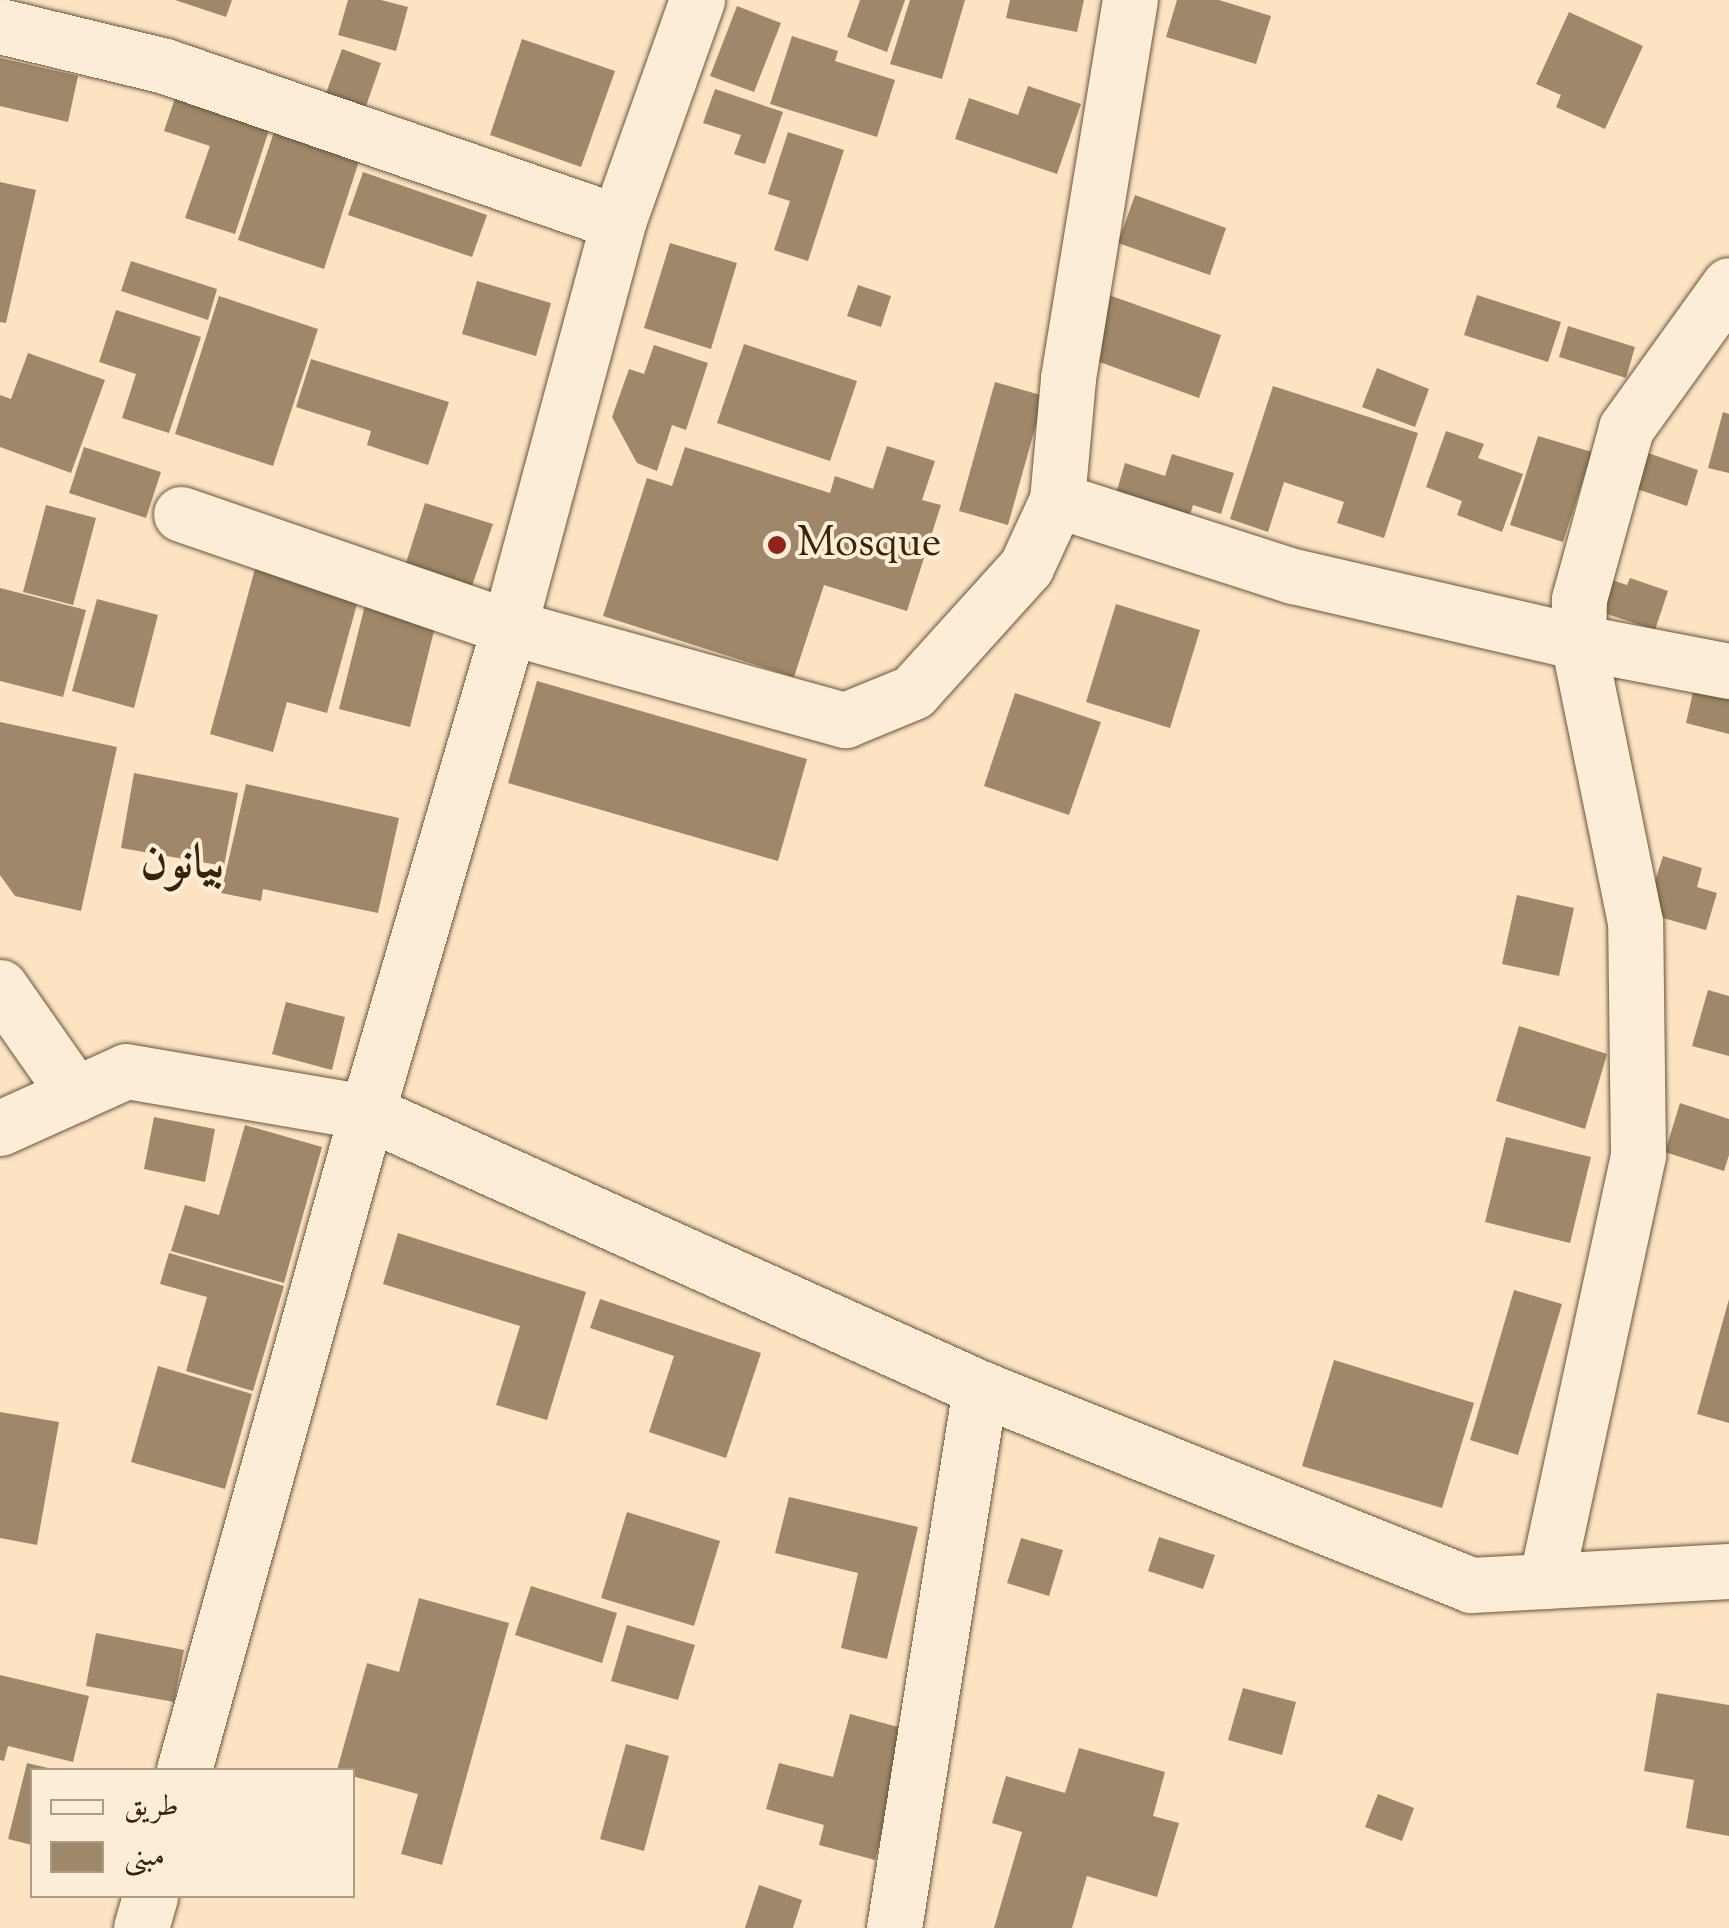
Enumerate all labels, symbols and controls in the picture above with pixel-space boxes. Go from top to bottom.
place label: Mosque [797,520,941,570]
marker: Mosque [766,534,788,556]
district label: بيانون [140,837,224,895]
legend [30,1768,355,1898]
text: طريق [124,1786,179,1829]
text: مبنى [124,1836,165,1879]

